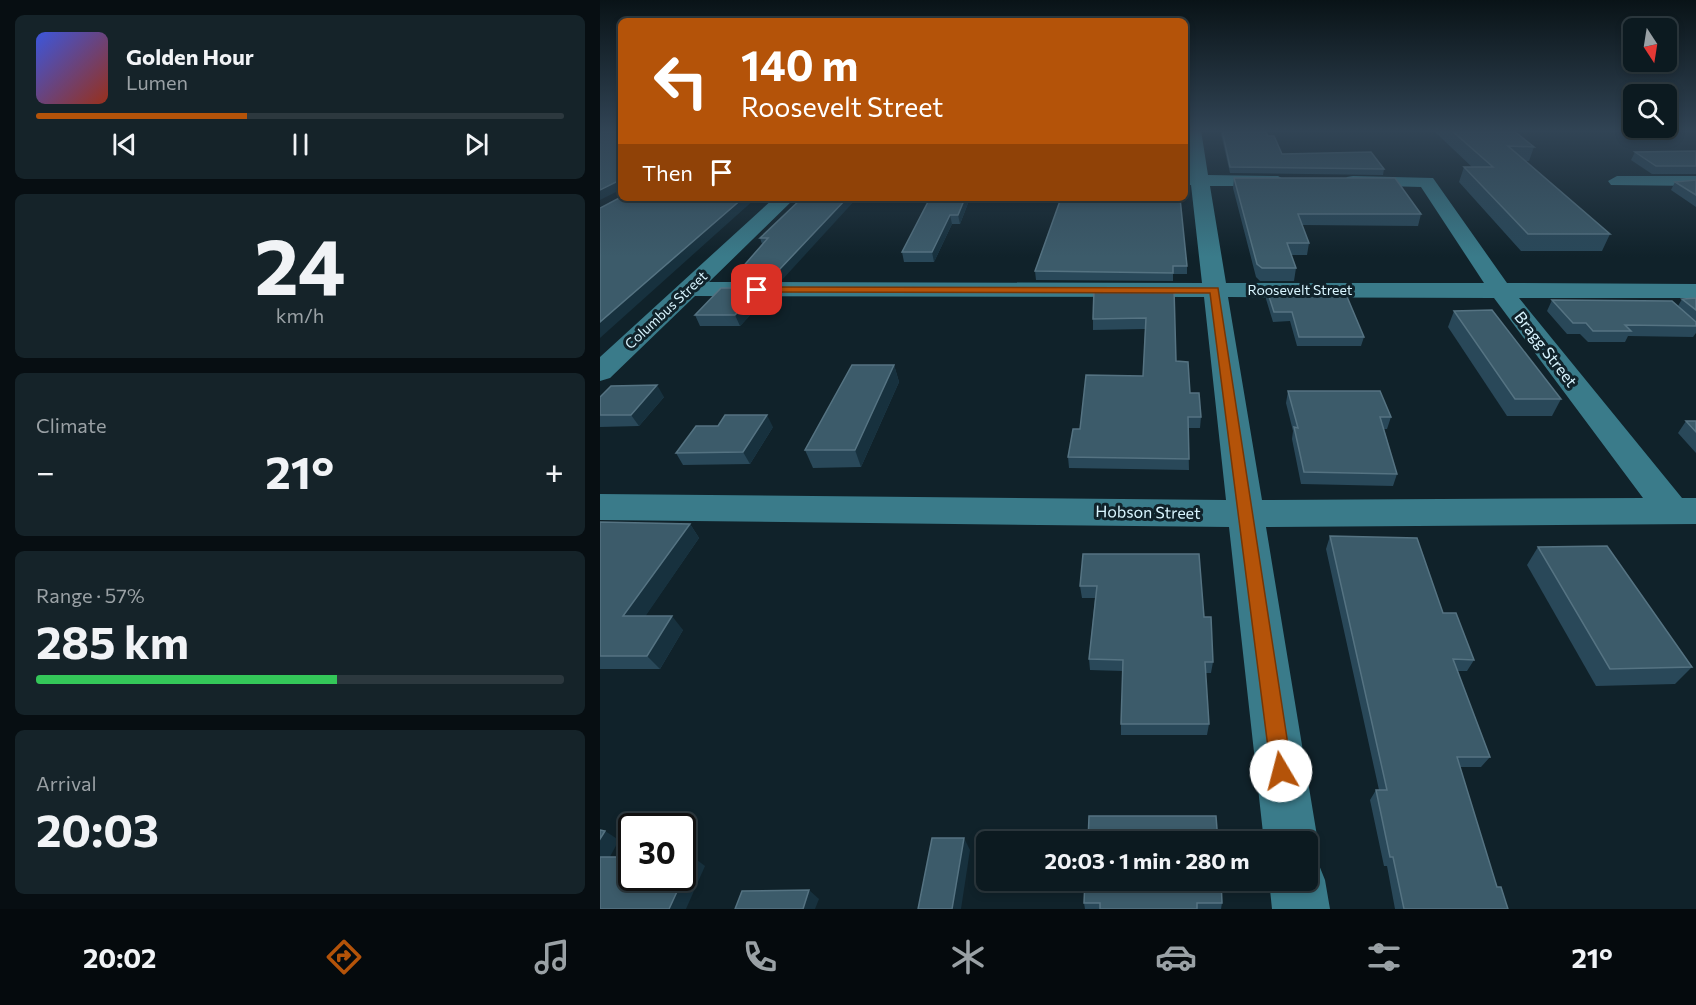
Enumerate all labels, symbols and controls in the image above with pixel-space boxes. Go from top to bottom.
north arrow [1623,18,1677,72]
map controls [1623,18,1677,138]
text: 140 m [741,38,858,90]
icon: left [642,42,720,120]
text: Golden Hour [126,43,254,70]
text: Lumen [126,70,188,94]
button: search [1623,84,1677,138]
text: Roosevelt Street [741,90,943,123]
icon: previous [108,128,141,161]
icon: pause [284,128,317,161]
icon: next [460,128,493,161]
icon: arrive [705,156,738,189]
text: Then [642,159,693,186]
text: 24 [254,216,346,311]
pin [731,264,782,315]
street label: Columbus Street [621,267,710,352]
icon: arrive [740,273,773,306]
street label: Roosevelt Street [1248,281,1353,298]
text: km/h [276,303,324,327]
street label: Bragg Street [1511,307,1582,391]
text: Climate [36,413,106,437]
text: 21° [265,443,334,498]
text: − [36,450,55,491]
text: + [545,450,564,491]
street label: Hobson Street [1095,501,1201,522]
text: Range · 57% [36,583,145,607]
text: 285 km [36,613,189,668]
position arrow [1249,739,1313,803]
text: Arrival [36,771,97,795]
text: 20:03 [36,801,159,856]
speed limit sign: 30 [618,813,696,891]
text: 20:03 · 1 min · 280 m [1045,847,1249,874]
icon: directions [323,936,365,978]
icon: music [531,936,573,978]
icon: phone [739,936,781,978]
icon: climate [947,936,989,978]
icon: car [1155,936,1197,978]
icon: filters [1363,936,1405,978]
text: 20:02 [83,941,156,974]
text: 21° [1571,941,1613,974]

